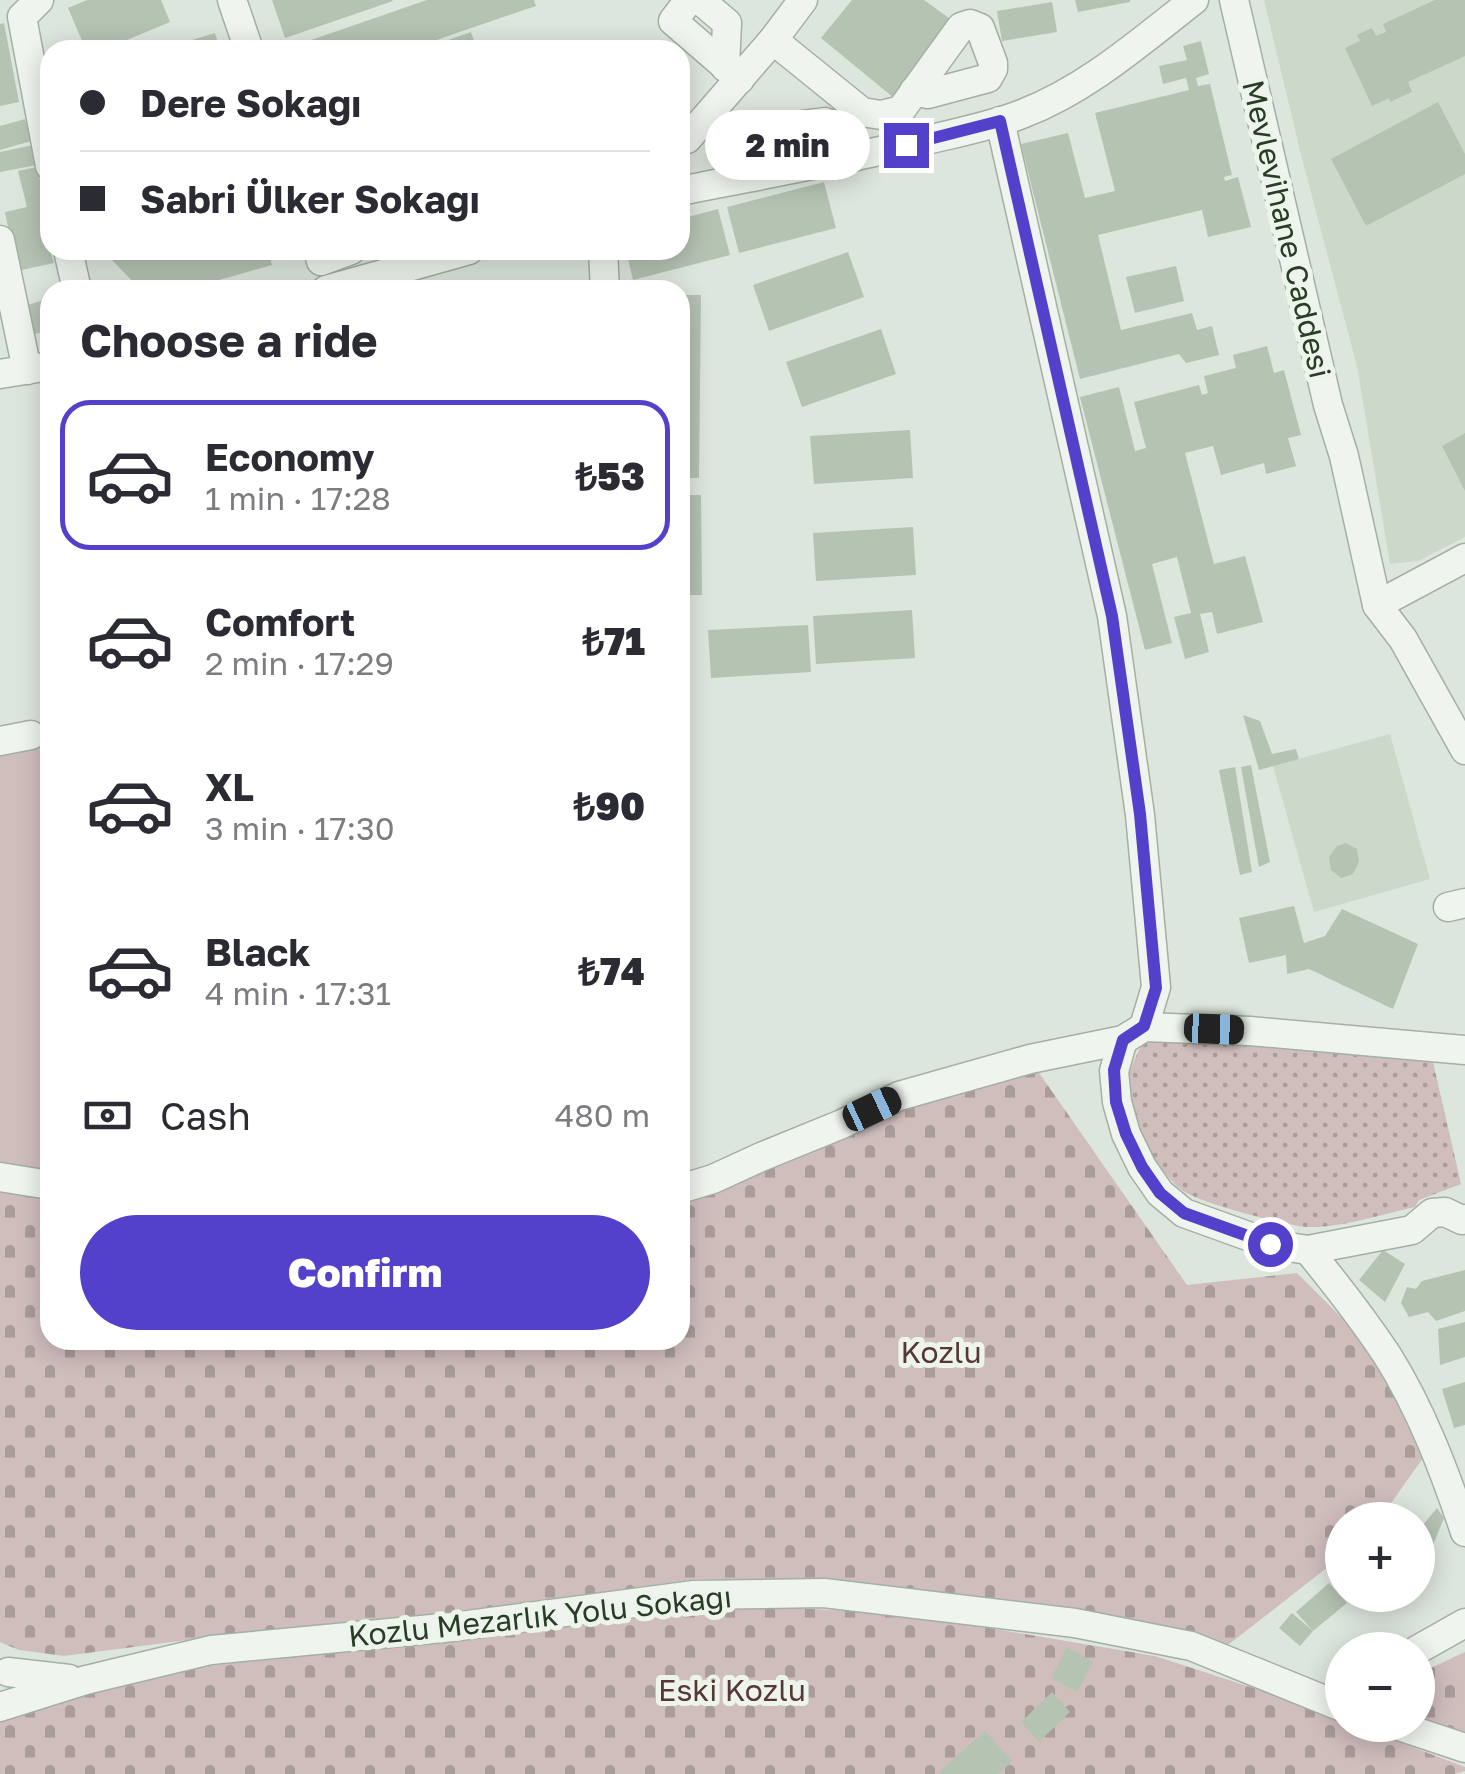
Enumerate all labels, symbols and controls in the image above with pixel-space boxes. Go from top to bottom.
street label: Mevlevihane Caddesi [1235,77,1339,381]
text: Dere Sokağı [140,80,362,125]
callout: 2 min [706,110,871,180]
route end [884,123,929,168]
text: 2 min [745,126,830,164]
text: Sabri Ülker Sokağı [140,176,480,221]
text: Choose a ride [80,313,378,367]
icon: car [85,430,175,520]
text: Economy [205,434,374,479]
text: ₺53 [575,453,645,498]
text: 1 min · 17:28 [205,479,391,517]
icon: car [85,595,175,685]
text: Comfort [205,599,355,644]
text: ₺71 [582,618,645,663]
text: 2 min · 17:29 [205,644,394,682]
icon: car [85,760,175,850]
text: XL [205,764,254,809]
text: ₺90 [573,783,645,828]
text: 3 min · 17:30 [205,809,395,847]
icon: car [85,925,175,1015]
text: Black [205,929,310,974]
text: ₺74 [578,948,645,993]
text: 4 min · 17:31 [205,974,391,1012]
car [1183,1013,1245,1045]
car [838,1083,906,1135]
icon: cash [80,1088,135,1143]
text: Cash [160,1093,251,1138]
text: 480 m [555,1096,650,1134]
button: Confirm [80,1215,650,1330]
route start [1248,1222,1293,1267]
park label: Kozlu [900,1334,982,1370]
map controls [1325,1502,1435,1742]
button: + [1325,1502,1435,1612]
street label: Kozlu Mezarlık Yolu Sokağı [347,1578,733,1654]
button: − [1325,1632,1435,1742]
park label: Eski Kozlu [658,1672,806,1708]

